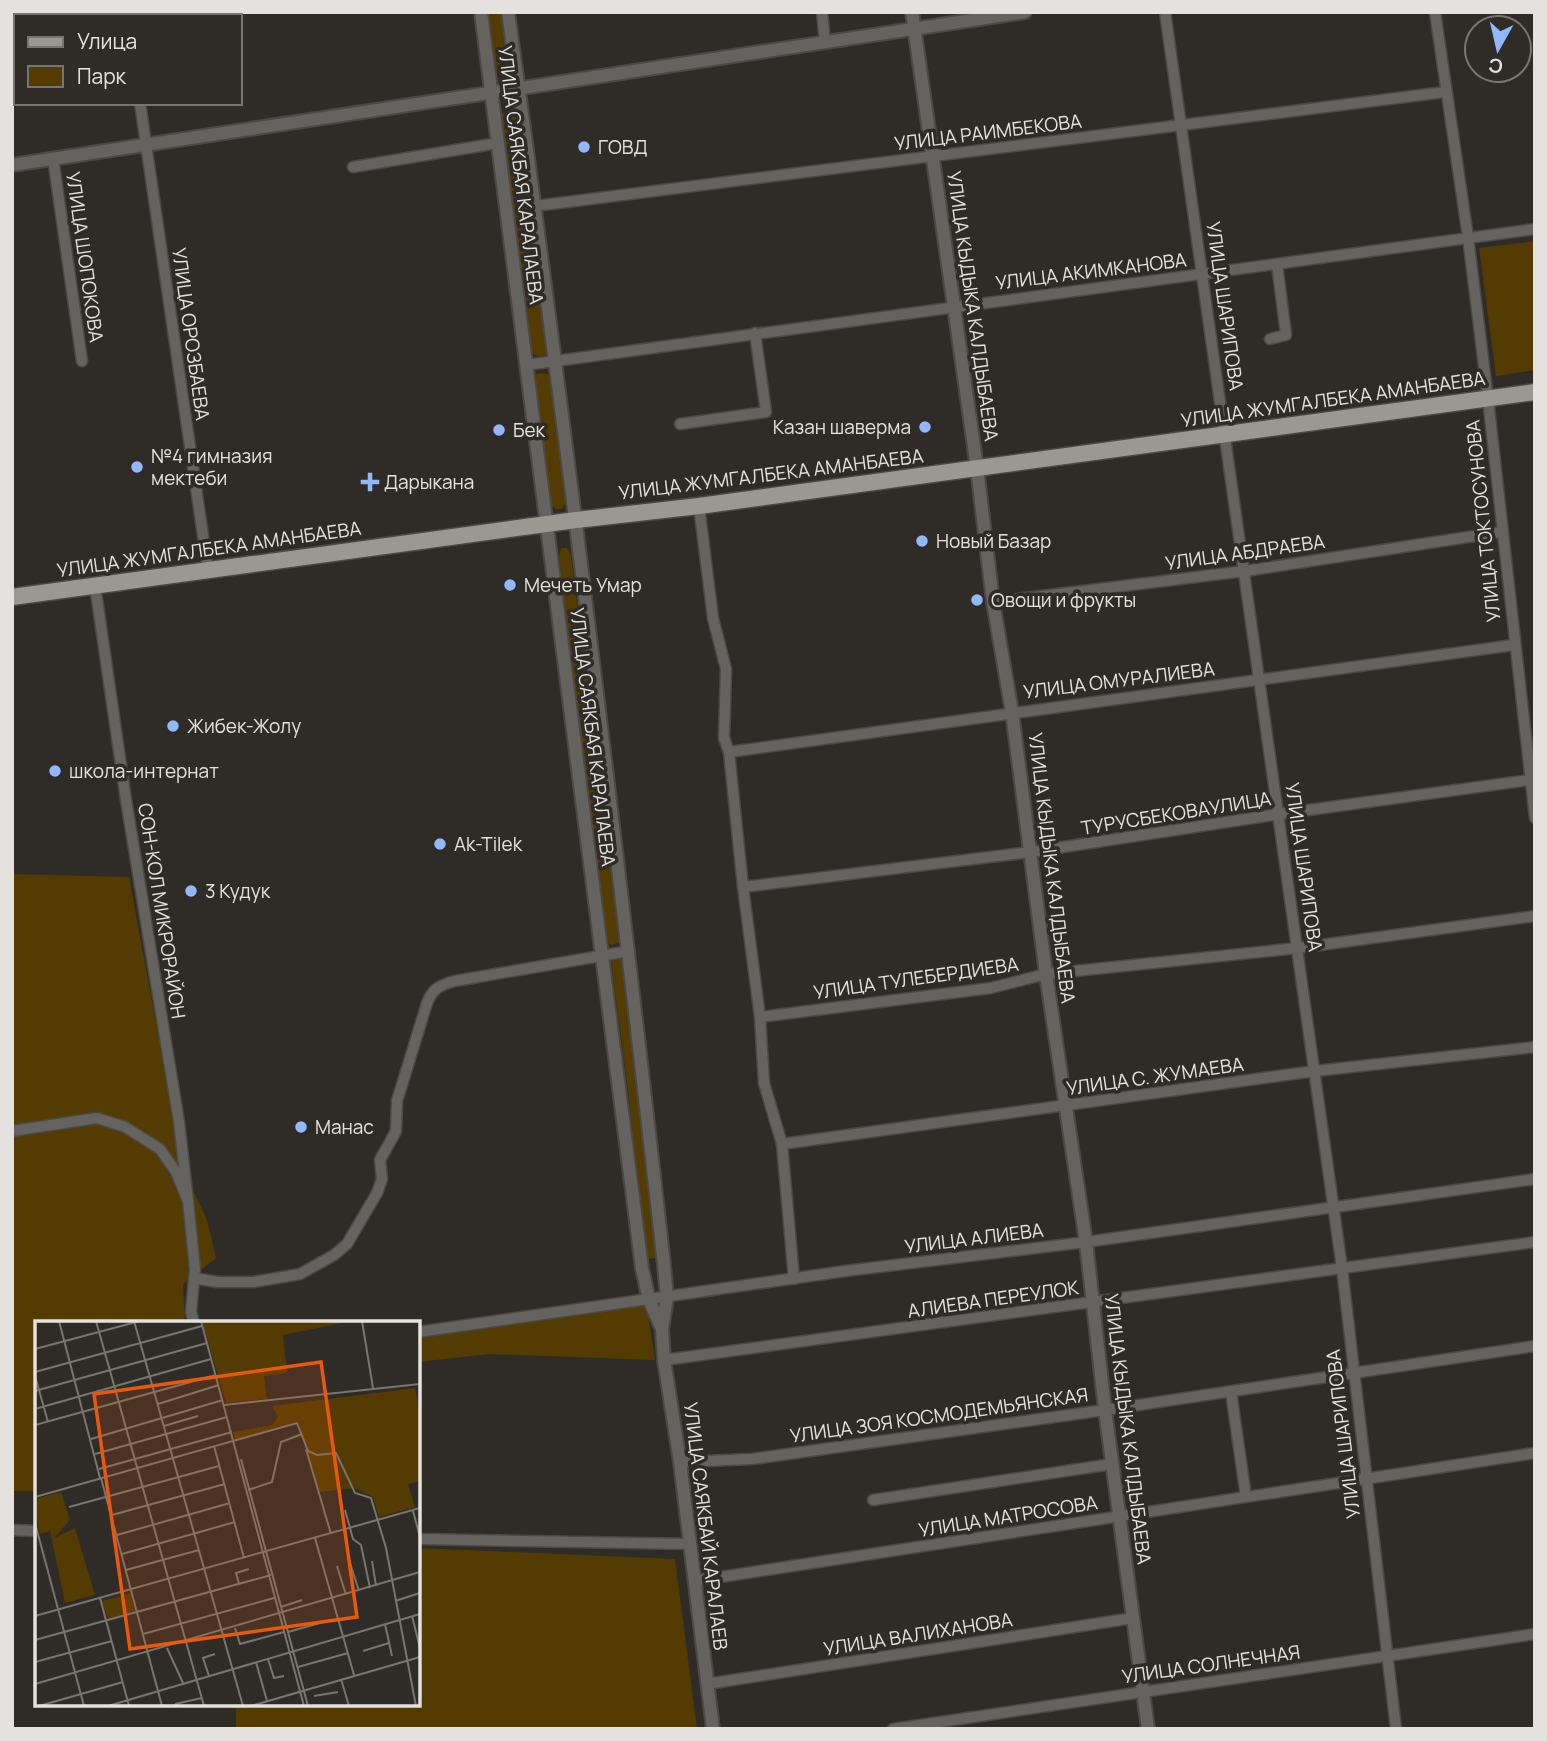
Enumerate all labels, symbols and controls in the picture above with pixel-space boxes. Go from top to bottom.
legend [14,14,242,105]
north arrow [1463,14,1533,84]
text: Улица [77,27,137,55]
street label: УЛИЦА САЯКБАЯ КАРАЛАЕВА [492,44,550,306]
text: С [1487,52,1504,80]
text: Парк [77,62,127,90]
street label: УЛИЦА РАИМБЕКОВА [893,108,1083,156]
place label: ГОВД [598,134,647,160]
marker: ГОВД [576,139,592,155]
street label: УЛИЦА КЫДЫКА КАЛДЫБАЕВА [941,169,1005,443]
street label: УЛИЦА ШОПОКОВА [60,170,110,344]
street label: УЛИЦА ШАРИПОВА [1200,220,1250,392]
street label: УЛИЦА ОРОЗБАЕВА [166,246,216,422]
street label: УЛИЦА АКИМКАНОВА [994,246,1188,296]
street label: УЛИЦА ЖУМГАЛБЕКА АМАНБАЕВА [1179,365,1487,433]
place label: Казан шаверма [773,414,911,440]
place label: Бек [513,417,546,443]
marker: Казан шаверма [917,419,933,435]
street label: УЛИЦА ТОКТОСУНОВА [1459,419,1507,623]
marker: Бек [491,422,507,438]
street label: УЛИЦА ЖУМГАЛБЕКА АМАНБАЕВА [617,442,925,506]
place label: №4 гимназия мектеби [151,443,273,491]
marker: №4 гимназия мектеби [129,459,145,475]
place label: Дарыкана [384,469,474,495]
marker: Дарыкана [362,474,378,490]
street label: УЛИЦА ЖУМГАЛБЕКА АМАНБАЕВА [55,515,363,583]
place label: Новый Базар [936,528,1051,554]
street label: УЛИЦА АБДРАЕВА [1163,528,1327,576]
marker: Новый Базар [914,533,930,549]
place label: Мечеть Умар [524,572,642,598]
marker: Мечеть Умар [502,577,518,593]
place label: Овощи и фрукты [991,587,1136,613]
marker: Овощи и фрукты [969,592,985,608]
street label: УЛИЦА САЯКБАЯ КАРАЛАЕВА [564,606,622,868]
street label: УЛИЦА ОМУРАЛИЕВА [1022,655,1216,705]
place label: Жибек-Жолу [187,713,301,739]
marker: Жибек-Жолу [165,718,181,734]
street label: УЛИЦА КЫДЫКА КАЛДЫБАЕВА [1022,731,1082,1005]
place label: школа-интернат [69,758,219,784]
marker: школа-интернат [47,763,63,779]
street label: УЛИЦА ШАРИПОВА [1279,781,1329,953]
street label: ТУРУСБЕКОВАУЛИЦА [1079,785,1273,841]
street label: СОН-КОЛ МИКРОРАЙОН [132,801,192,1021]
place label: Ak-Tilek [454,831,523,857]
marker: Ak-Tilek [432,836,448,852]
place label: 3 Кудук [205,878,271,904]
marker: 3 Кудук [183,883,199,899]
street label: УЛИЦА ТУЛЕБЕРДИЕВА [812,951,1020,1005]
street label: УЛИЦА С. ЖУМАЕВА [1065,1051,1245,1101]
place label: Манас [315,1114,374,1140]
marker: Манас [293,1119,309,1135]
street label: УЛИЦА АЛИЕВА [903,1217,1045,1259]
street label: АЛИЕВА ПЕРЕУЛОК [906,1274,1081,1324]
street label: УЛИЦА КЫДЫКА КАЛДЫБАЕВА [1098,1292,1158,1566]
inset map [35,1321,420,1706]
street label: УЛИЦА ШАРИПОВА [1320,1348,1366,1520]
street label: УЛИЦА ЗОЯ КОСМОДЕМЬЯНСКАЯ [788,1381,1090,1449]
street label: УЛИЦА САЯКБАЙ КАРАЛАЕВ [678,1401,734,1652]
street label: УЛИЦА МАТРОСОВА [917,1489,1099,1543]
street label: УЛИЦА ВАЛИХАНОВА [822,1606,1014,1662]
street label: УЛИЦА СОЛНЕЧНАЯ [1120,1639,1302,1689]

